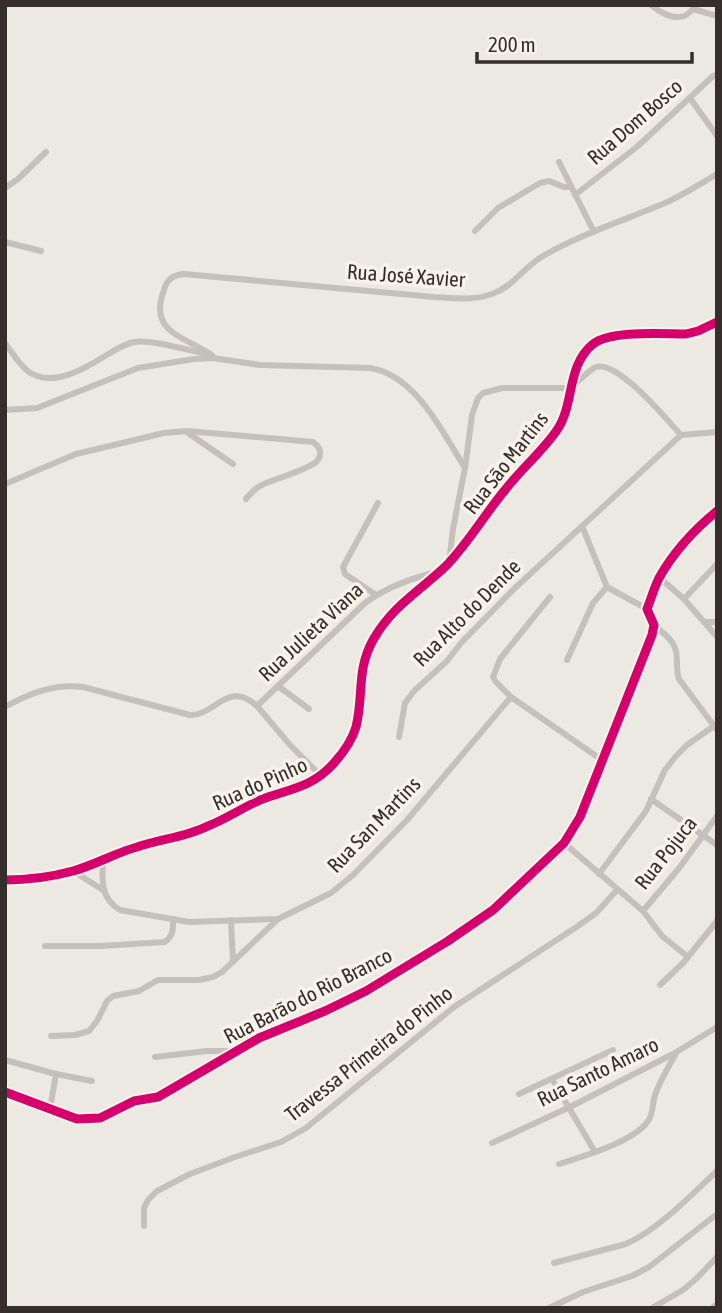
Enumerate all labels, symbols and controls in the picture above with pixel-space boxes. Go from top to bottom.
scale bar [477,21,692,65]
text: 200 m [488,32,536,56]
street label: Rua Dom Bosco [582,74,687,169]
street label: Rua José Xavier [346,259,467,291]
street label: Rua São Martins [458,407,553,518]
street label: Rua Alto do Dende [408,554,525,671]
street label: Rua Julieta Viana [253,577,367,686]
street label: Rua do Pinho [209,752,311,815]
street label: Rua San Martins [322,772,425,877]
street label: Rua Pojuca [629,811,701,894]
street label: Rua Barão do Rio Branco [220,942,396,1048]
street label: Travessa Primeira do Pinho [280,980,457,1126]
street label: Rua Santo Amaro [533,1031,662,1111]

